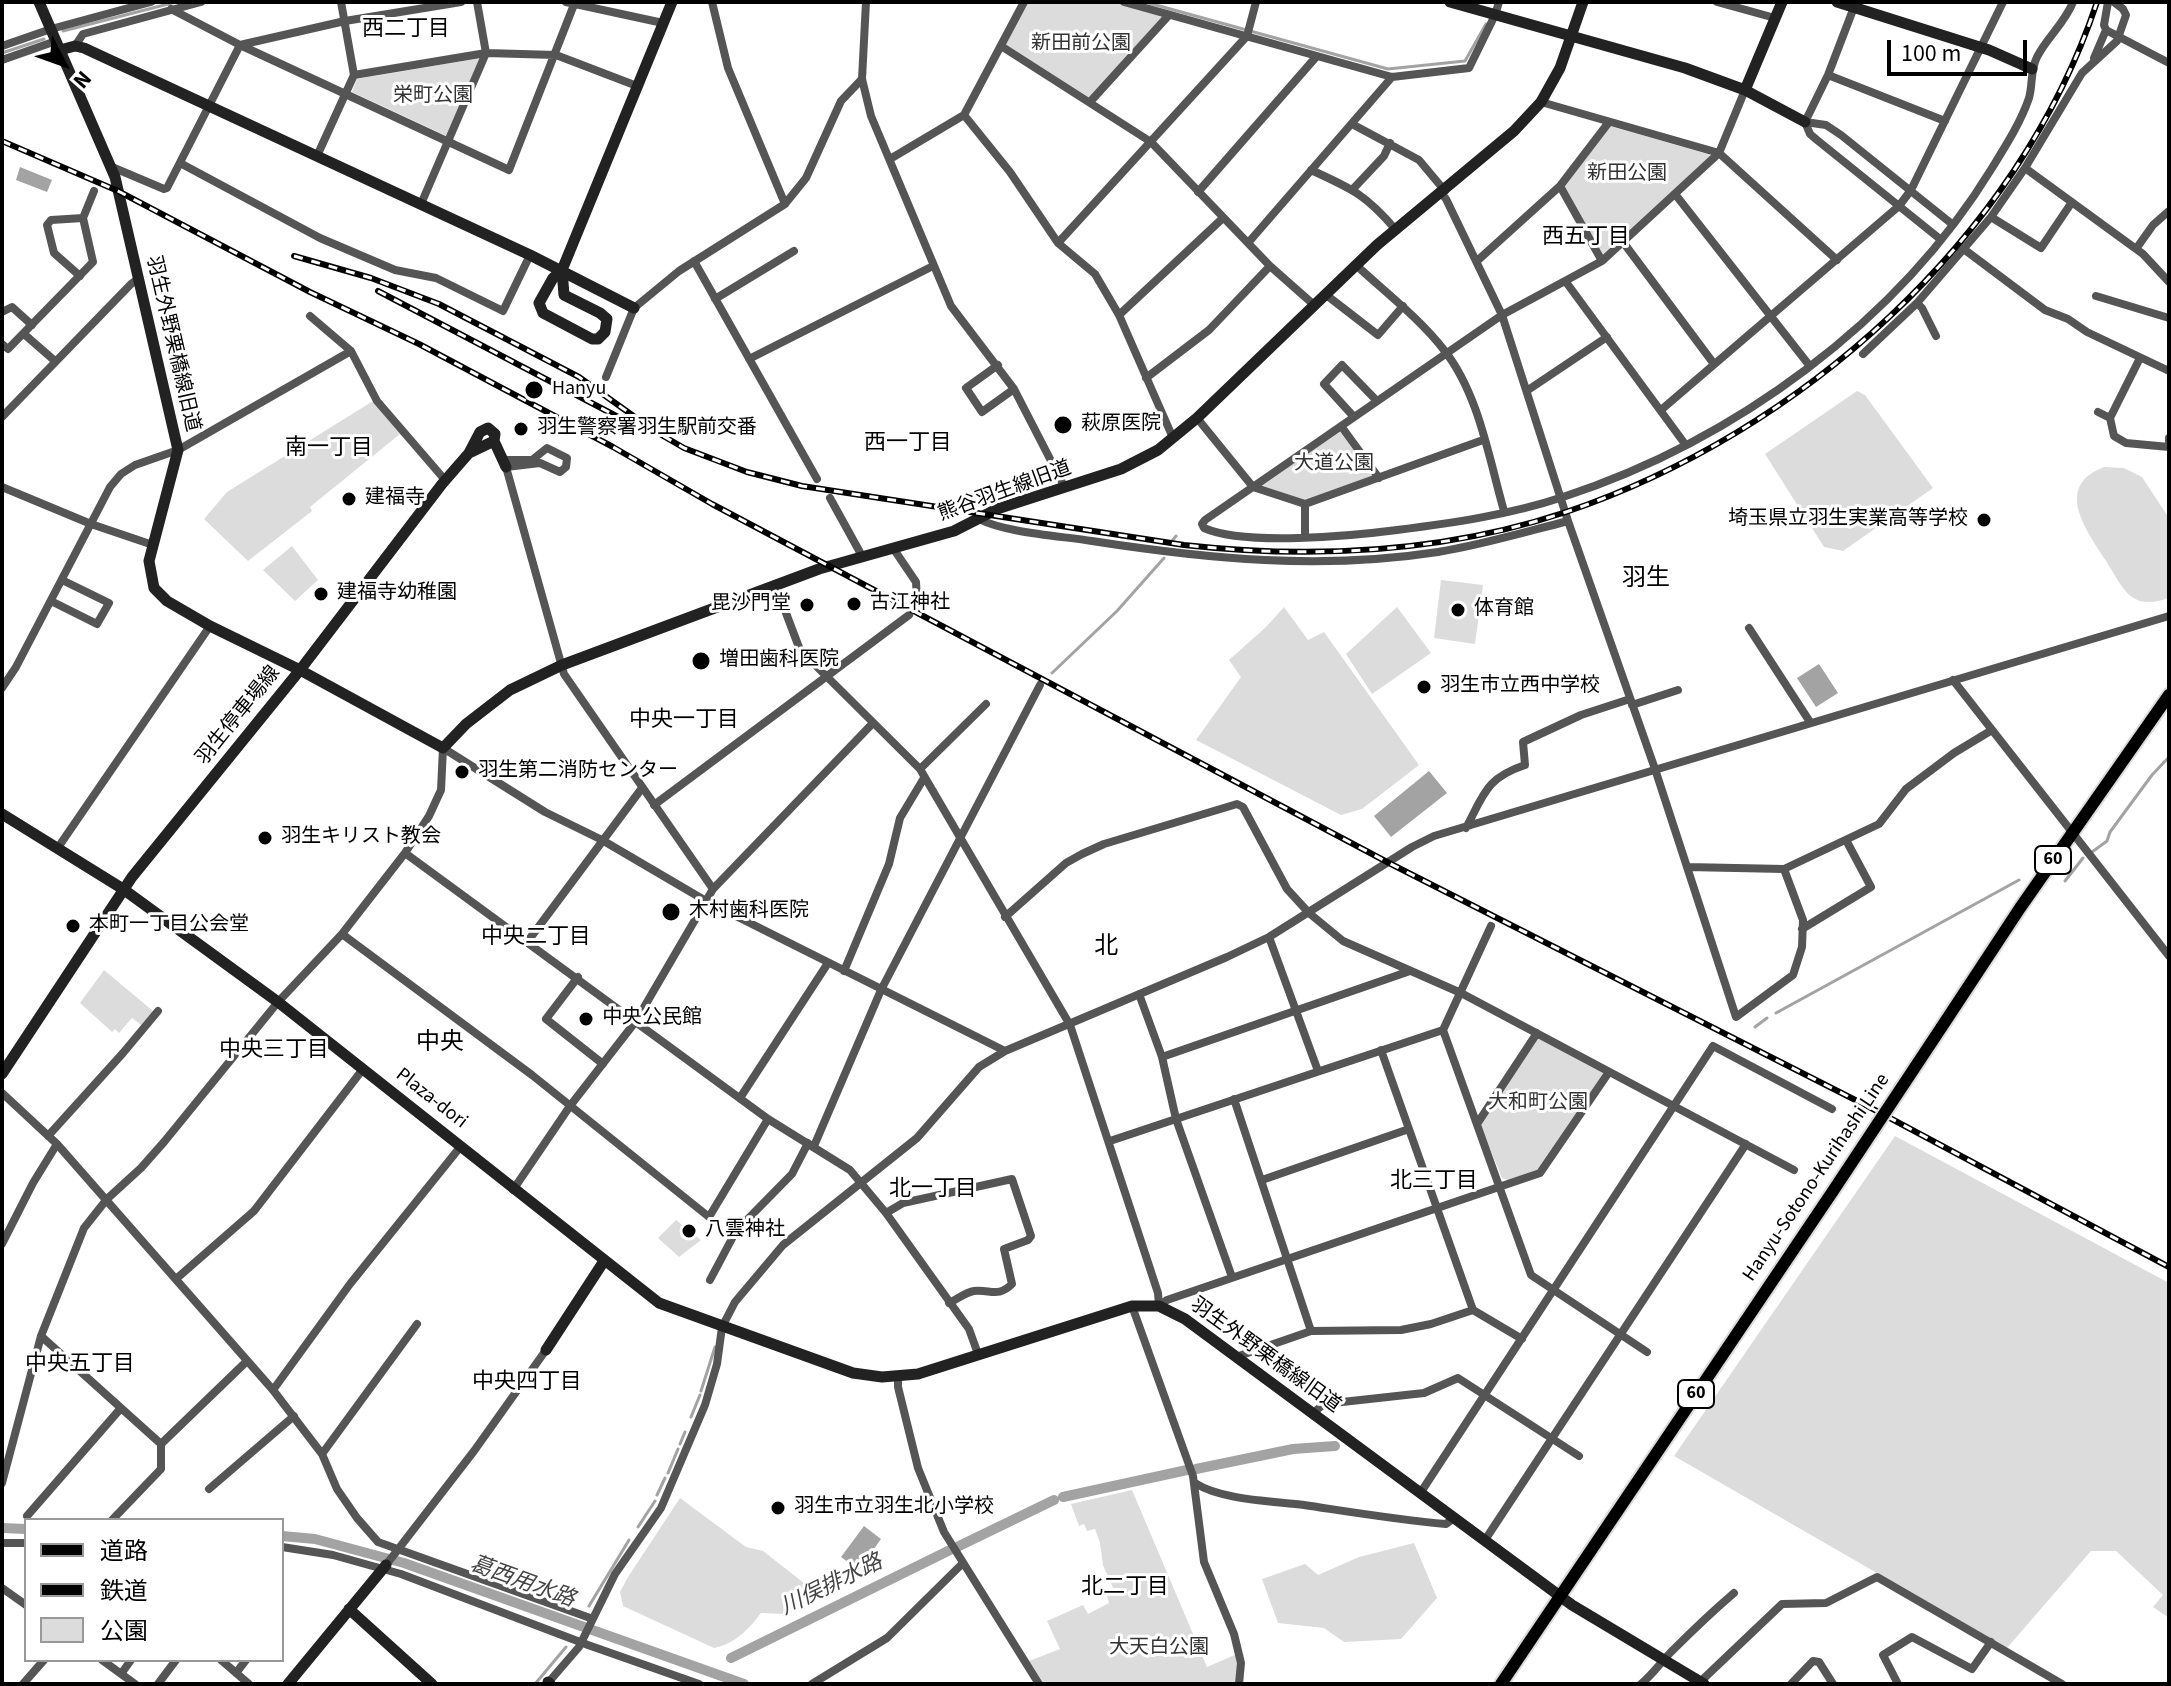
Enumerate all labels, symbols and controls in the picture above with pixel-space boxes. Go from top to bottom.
district label: 西二丁目 [362,17,450,43]
north arrow [24,24,104,104]
scale bar [1891,24,2031,74]
park label: 新田前公園 [1031,33,1131,57]
text: 100 m [1901,36,1961,71]
text: N [65,64,99,96]
park label: 栄町公園 [393,85,473,109]
park label: 新田公園 [1587,163,1667,187]
district label: 西五丁目 [1542,225,1630,251]
street label: 羽生外野栗橋線旧道 [140,254,204,434]
place label: Hanyu [552,378,606,402]
marker: Hanyu [523,379,545,401]
place label: 萩原医院 [1081,413,1161,437]
marker: 萩原医院 [1052,414,1074,436]
place label: 羽生警察署羽生駅前交番 [537,417,757,441]
marker: 羽生警察署羽生駅前交番 [512,420,530,438]
district label: 西一丁目 [864,431,952,457]
district label: 南一丁目 [285,436,373,462]
park label: 大道公園 [1294,453,1374,477]
street label: 熊谷羽生線旧道 [935,457,1075,527]
place label: 建福寺 [365,487,425,511]
marker: 建福寺 [340,490,358,508]
place label: 埼玉県立羽生実業高等学校 [1728,508,1968,532]
marker: 埼玉県立羽生実業高等学校 [1975,511,1993,529]
district label: 羽生 [1622,566,1670,594]
place label: 建福寺幼稚園 [337,582,457,606]
marker: 建福寺幼稚園 [312,585,330,603]
place label: 古江神社 [870,592,950,616]
place label: 毘沙門堂 [711,593,791,617]
marker: 古江神社 [845,595,863,613]
marker: 毘沙門堂 [798,596,816,614]
place label: 体育館 [1474,598,1534,622]
marker: 体育館 [1449,601,1467,619]
place label: 増田歯科医院 [719,649,839,673]
marker: 増田歯科医院 [690,650,712,672]
street label: 羽生停車場線 [192,662,286,770]
place label: 羽生市立西中学校 [1440,675,1600,699]
marker: 羽生市立西中学校 [1415,678,1433,696]
district label: 中央一丁目 [629,708,739,734]
place label: 羽生第二消防センター [478,760,678,784]
marker: 羽生第二消防センター [453,763,471,781]
place label: 羽生キリスト教会 [281,826,441,850]
marker: 羽生キリスト教会 [256,829,274,847]
road number: 60 [2035,846,2071,874]
place label: 木村歯科医院 [689,900,809,924]
marker: 木村歯科医院 [660,901,682,923]
place label: 本町一丁目公会堂 [89,914,249,938]
marker: 本町一丁目公会堂 [64,917,82,935]
district label: 中央二丁目 [481,925,591,951]
district label: 北 [1094,934,1118,962]
place label: 中央公民館 [602,1007,702,1031]
marker: 中央公民館 [577,1010,595,1028]
district label: 中央 [416,1030,464,1058]
district label: 中央三丁目 [219,1038,329,1064]
street label: Plaza-dori [390,1063,472,1135]
street label: Hanyu-Sotono-Kurihashi Line [1738,1070,1896,1286]
park label: 大和町公園 [1488,1092,1588,1116]
district label: 北三丁目 [1390,1169,1478,1195]
district label: 北一丁目 [889,1177,977,1203]
place label: 八雲神社 [705,1219,785,1243]
marker: 八雲神社 [680,1222,698,1240]
street label: 羽生外野栗橋線旧道 [1185,1293,1345,1419]
district label: 中央五丁目 [25,1352,135,1378]
district label: 中央四丁目 [472,1370,582,1396]
road number: 60 [1678,1380,1714,1408]
place label: 羽生市立羽生北小学校 [794,1496,994,1520]
marker: 羽生市立羽生北小学校 [769,1499,787,1517]
legend [24,1518,284,1662]
text: 道路 [100,1534,148,1569]
water label: 川俣排水路 [777,1550,887,1622]
water label: 葛西用水路 [466,1552,578,1614]
text: 鉄道 [100,1574,148,1609]
district label: 北二丁目 [1081,1575,1169,1601]
text: 公園 [100,1614,148,1649]
park label: 大天白公園 [1109,1637,1209,1661]

